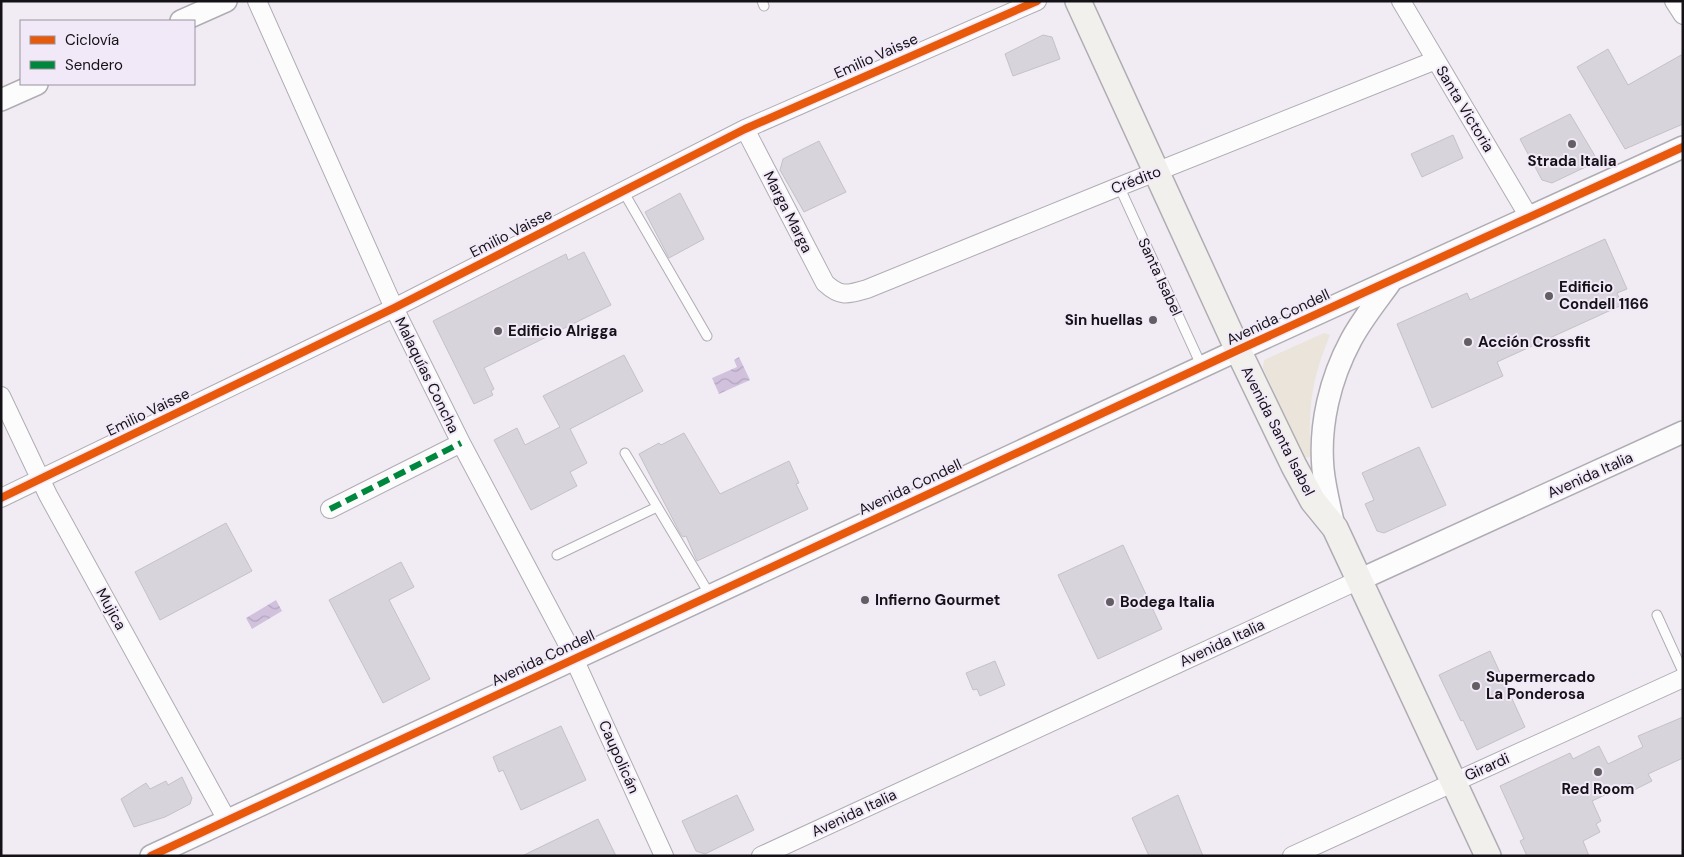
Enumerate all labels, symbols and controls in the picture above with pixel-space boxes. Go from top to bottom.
legend [20,20,195,85]
street label: Emilio Vaisse [831,29,921,83]
text: Ciclovía [65,30,119,50]
text: Sendero [65,55,123,75]
street label: Santa Victoria [1431,62,1499,156]
marker: Strada Italia [1566,138,1578,150]
place label: Strada Italia [1528,151,1616,171]
street label: Crédito [1108,161,1164,199]
street label: Marga Marga [759,168,817,256]
street label: Emilio Vaisse [466,204,556,262]
street label: Santa Isabel [1133,235,1187,319]
place label: Edificio Condell 1166 [1559,277,1649,314]
street label: Avenida Condell [1223,284,1333,350]
marker: Edificio Condell 1166 [1543,290,1555,302]
place label: Sin huellas [1065,310,1143,330]
street label: Malaquías Concha [390,314,464,436]
marker: Sin huellas [1147,314,1159,326]
place label: Edificio Alrigga [508,321,617,341]
marker: Edificio Alrigga [492,325,504,337]
place label: Acción Crossfit [1478,332,1590,352]
marker: Acción Crossfit [1462,336,1474,348]
street label: Avenida Santa Isabel [1237,363,1319,499]
street label: Emilio Vaisse [103,383,193,441]
street label: Avenida Italia [1544,447,1636,503]
street label: Avenida Condell [855,454,965,520]
street label: Mujica [91,584,131,634]
place label: Infierno Gourmet [875,590,1000,610]
place label: Bodega Italia [1120,592,1215,612]
marker: Infierno Gourmet [859,594,871,606]
marker: Bodega Italia [1104,596,1116,608]
street label: Avenida Italia [1176,615,1268,671]
street label: Avenida Condell [488,625,598,691]
place label: Supermercado La Ponderosa [1486,667,1595,704]
marker: Supermercado La Ponderosa [1470,680,1482,692]
street label: Caupolicán [594,717,644,797]
street label: Girardi [1461,748,1513,786]
marker: Red Room [1592,766,1604,778]
place label: Red Room [1562,779,1634,799]
street label: Avenida Italia [808,785,900,841]

